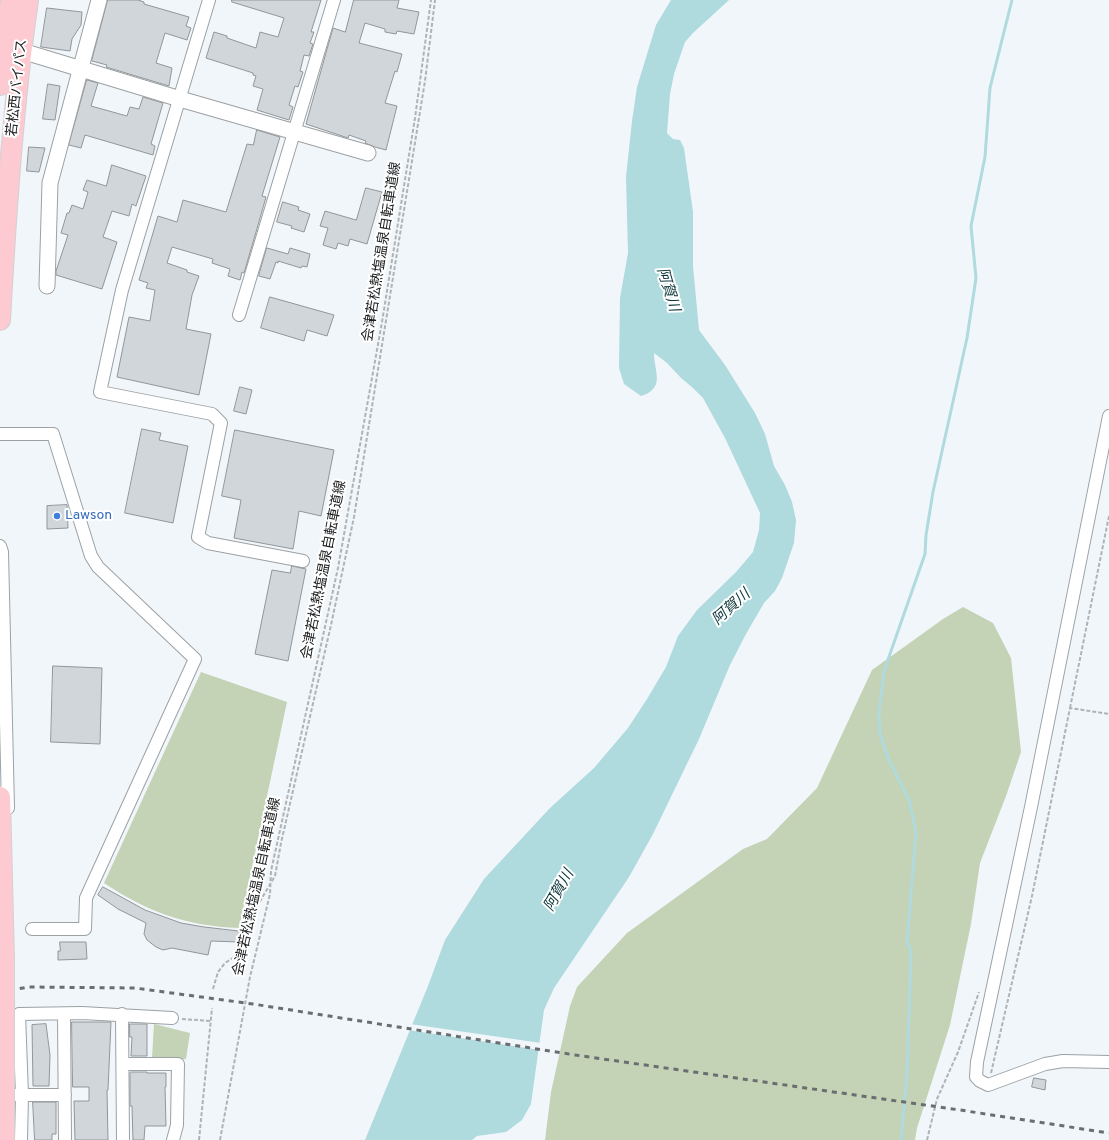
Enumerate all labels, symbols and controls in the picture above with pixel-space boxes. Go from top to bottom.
street label: 若松西バイパス [5,38,31,138]
street label: 会津若松熱塩温泉自転車道線 [360,161,406,343]
water label: 阿賀川 [652,266,682,314]
street label: 会津若松熱塩温泉自転車道線 [299,479,351,661]
place label: Lawson [65,508,112,524]
marker: Lawson [52,511,62,521]
water label: 阿賀川 [709,586,755,630]
street label: 会津若松熱塩温泉自転車道線 [231,796,285,978]
water label: 阿賀川 [541,867,579,915]

